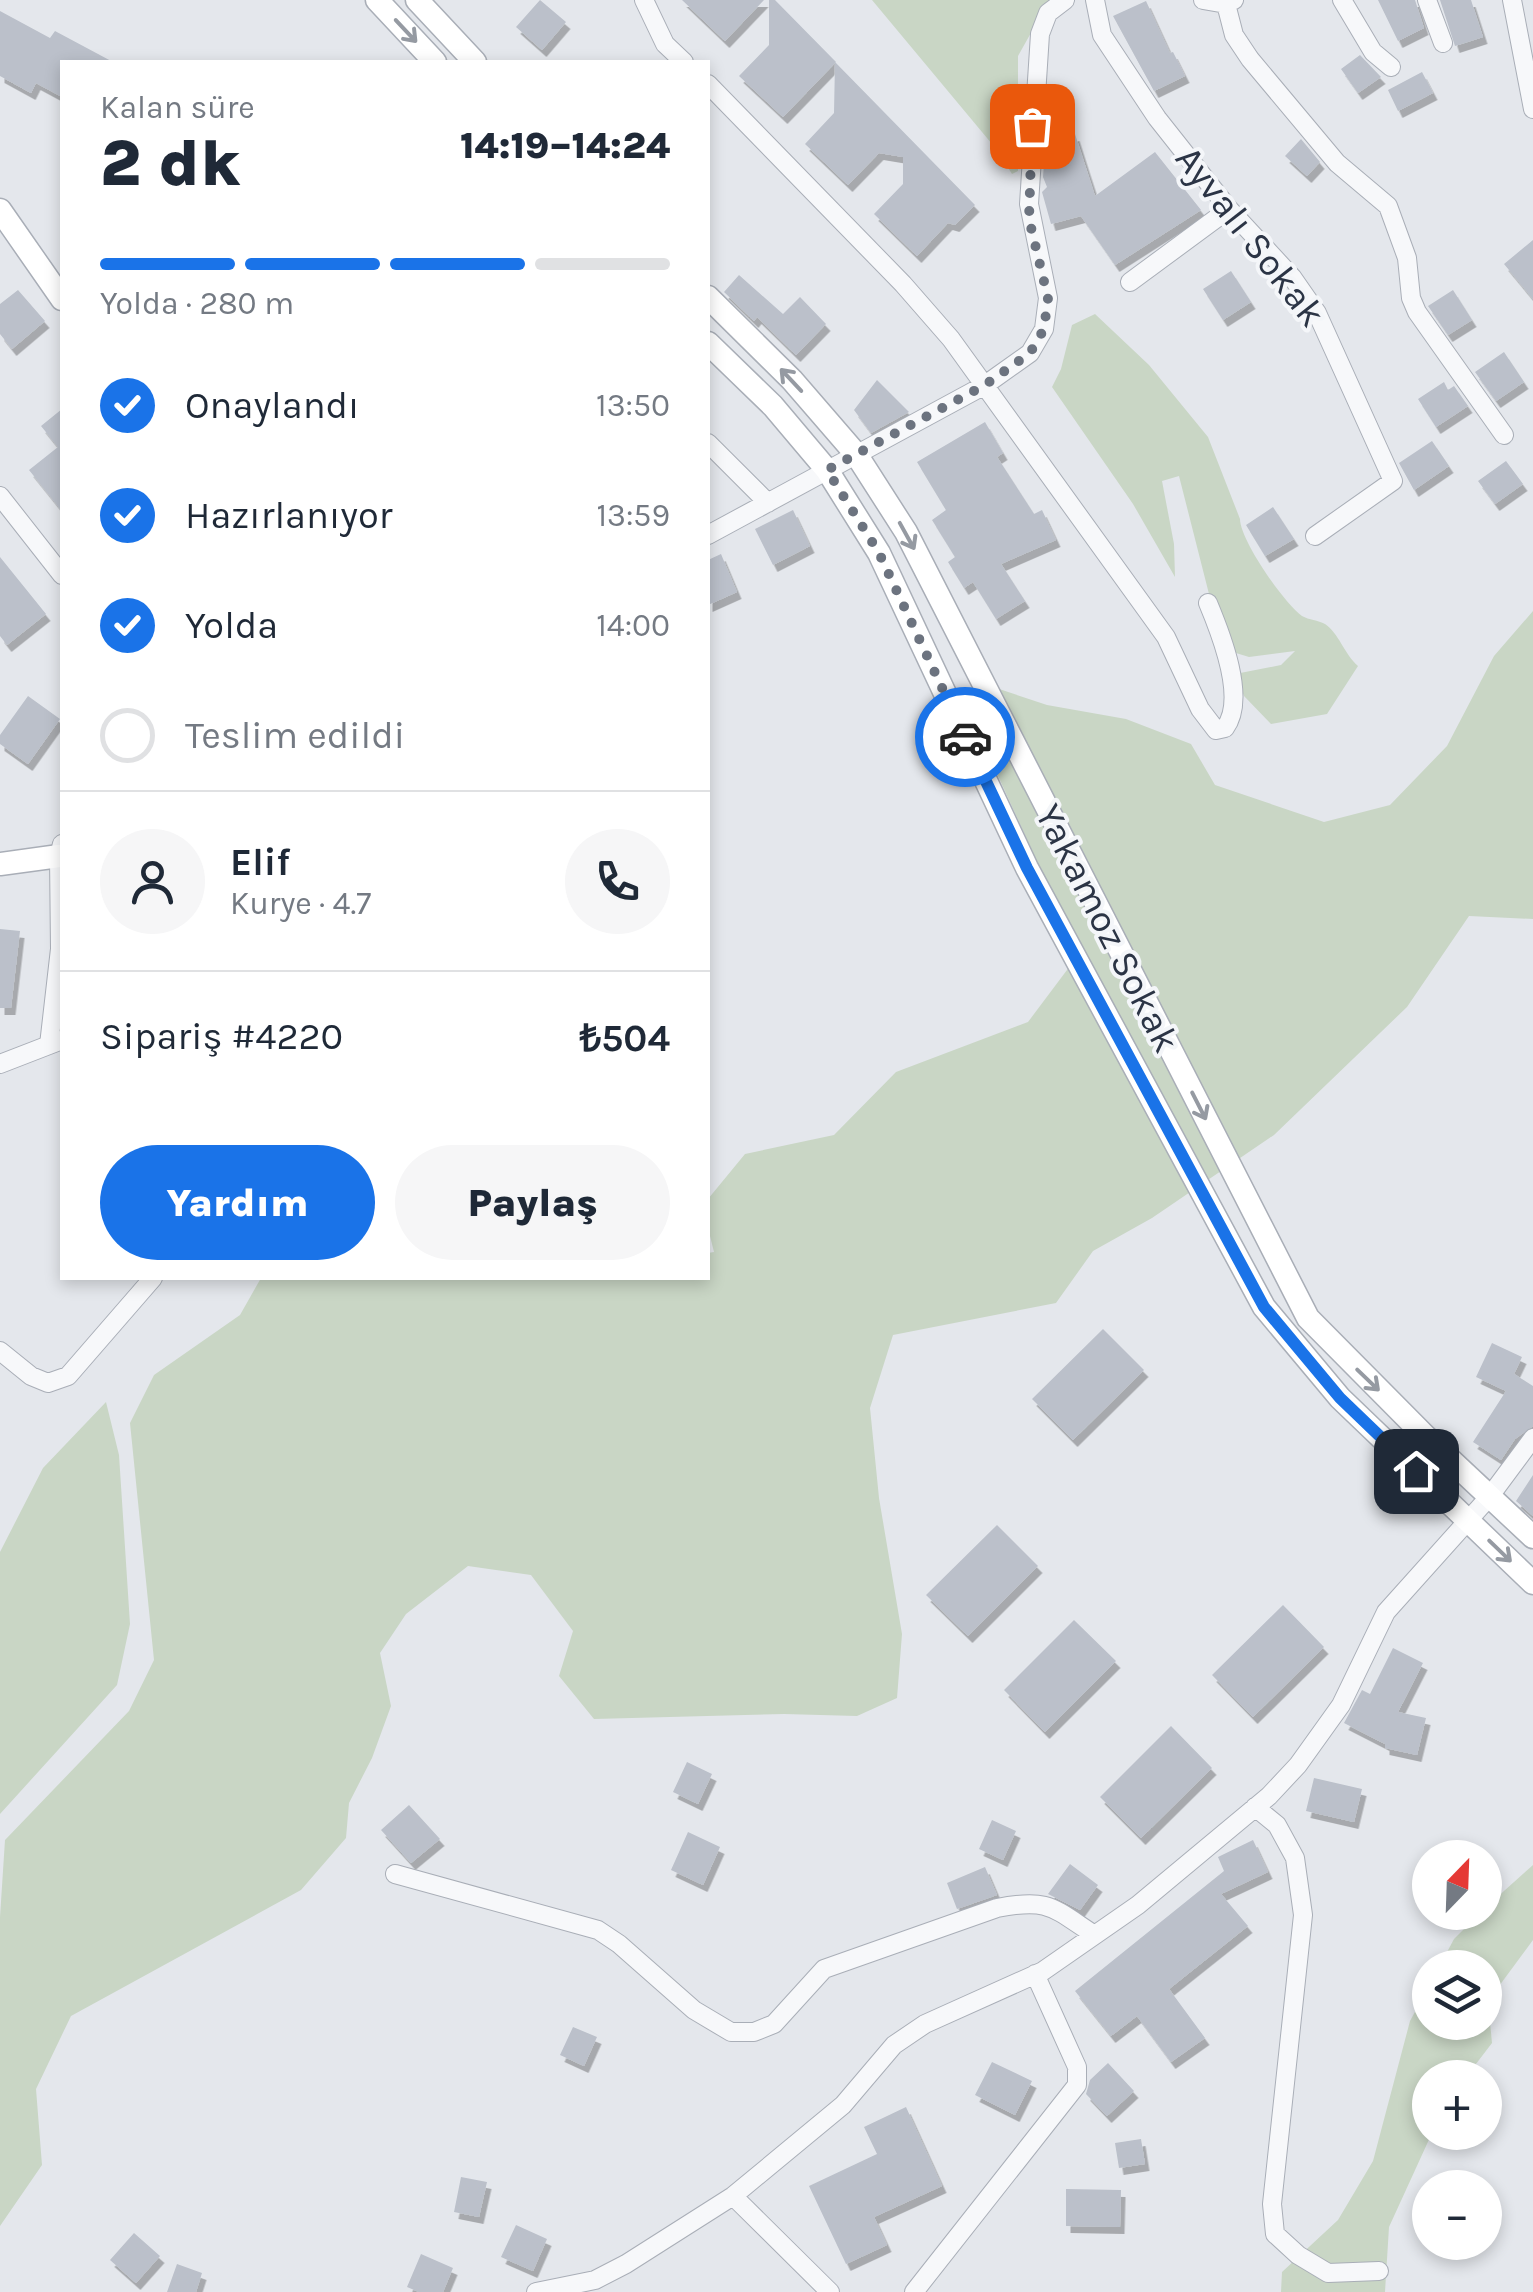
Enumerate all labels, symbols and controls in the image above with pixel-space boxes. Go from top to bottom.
one-way arrow [394,18,417,43]
pin [990,84,1075,169]
text: Kalan süre [100,89,255,126]
icon: bag [1005,99,1060,154]
text: 14:19–14:24 [460,123,670,168]
text: 2 dk [100,125,240,201]
street label: Ayvalı Sokak [1166,137,1335,336]
text: Yolda · 280 m [100,285,294,322]
one-way arrow [779,369,803,393]
icon: check [100,378,155,433]
text: Onaylandı [185,383,359,428]
text: 13:50 [596,387,670,424]
icon: check [100,488,155,543]
text: Hazırlanıyor [185,493,392,538]
text: 13:59 [597,497,670,534]
one-way arrow [898,521,918,550]
icon: check [100,598,155,653]
text: Yolda [185,603,278,648]
text: 14:00 [596,607,670,644]
courier [915,687,1015,787]
icon: car [938,710,993,765]
text: Teslim edildi [185,713,405,758]
street label: Yakamoz Sokak [1026,797,1189,1060]
button: person [100,829,205,934]
button: phone [565,829,670,934]
text: Elif [230,840,290,885]
text: Kurye · 4.7 [230,885,371,922]
text: Sipariş #4220 [100,1014,343,1059]
text: ₺504 [580,1016,670,1061]
one-way arrow [1190,1091,1209,1120]
button: Yardım [100,1145,375,1260]
button: Paylaş [395,1145,670,1260]
one-way arrow [1356,1368,1380,1392]
pin [1374,1429,1459,1514]
icon: home [1389,1444,1444,1499]
one-way arrow [1487,1539,1512,1562]
north arrow [1412,1840,1502,1930]
map controls [1412,1840,1502,2260]
button: layers [1412,1950,1502,2040]
button: + [1412,2060,1502,2150]
button: − [1412,2170,1502,2260]

